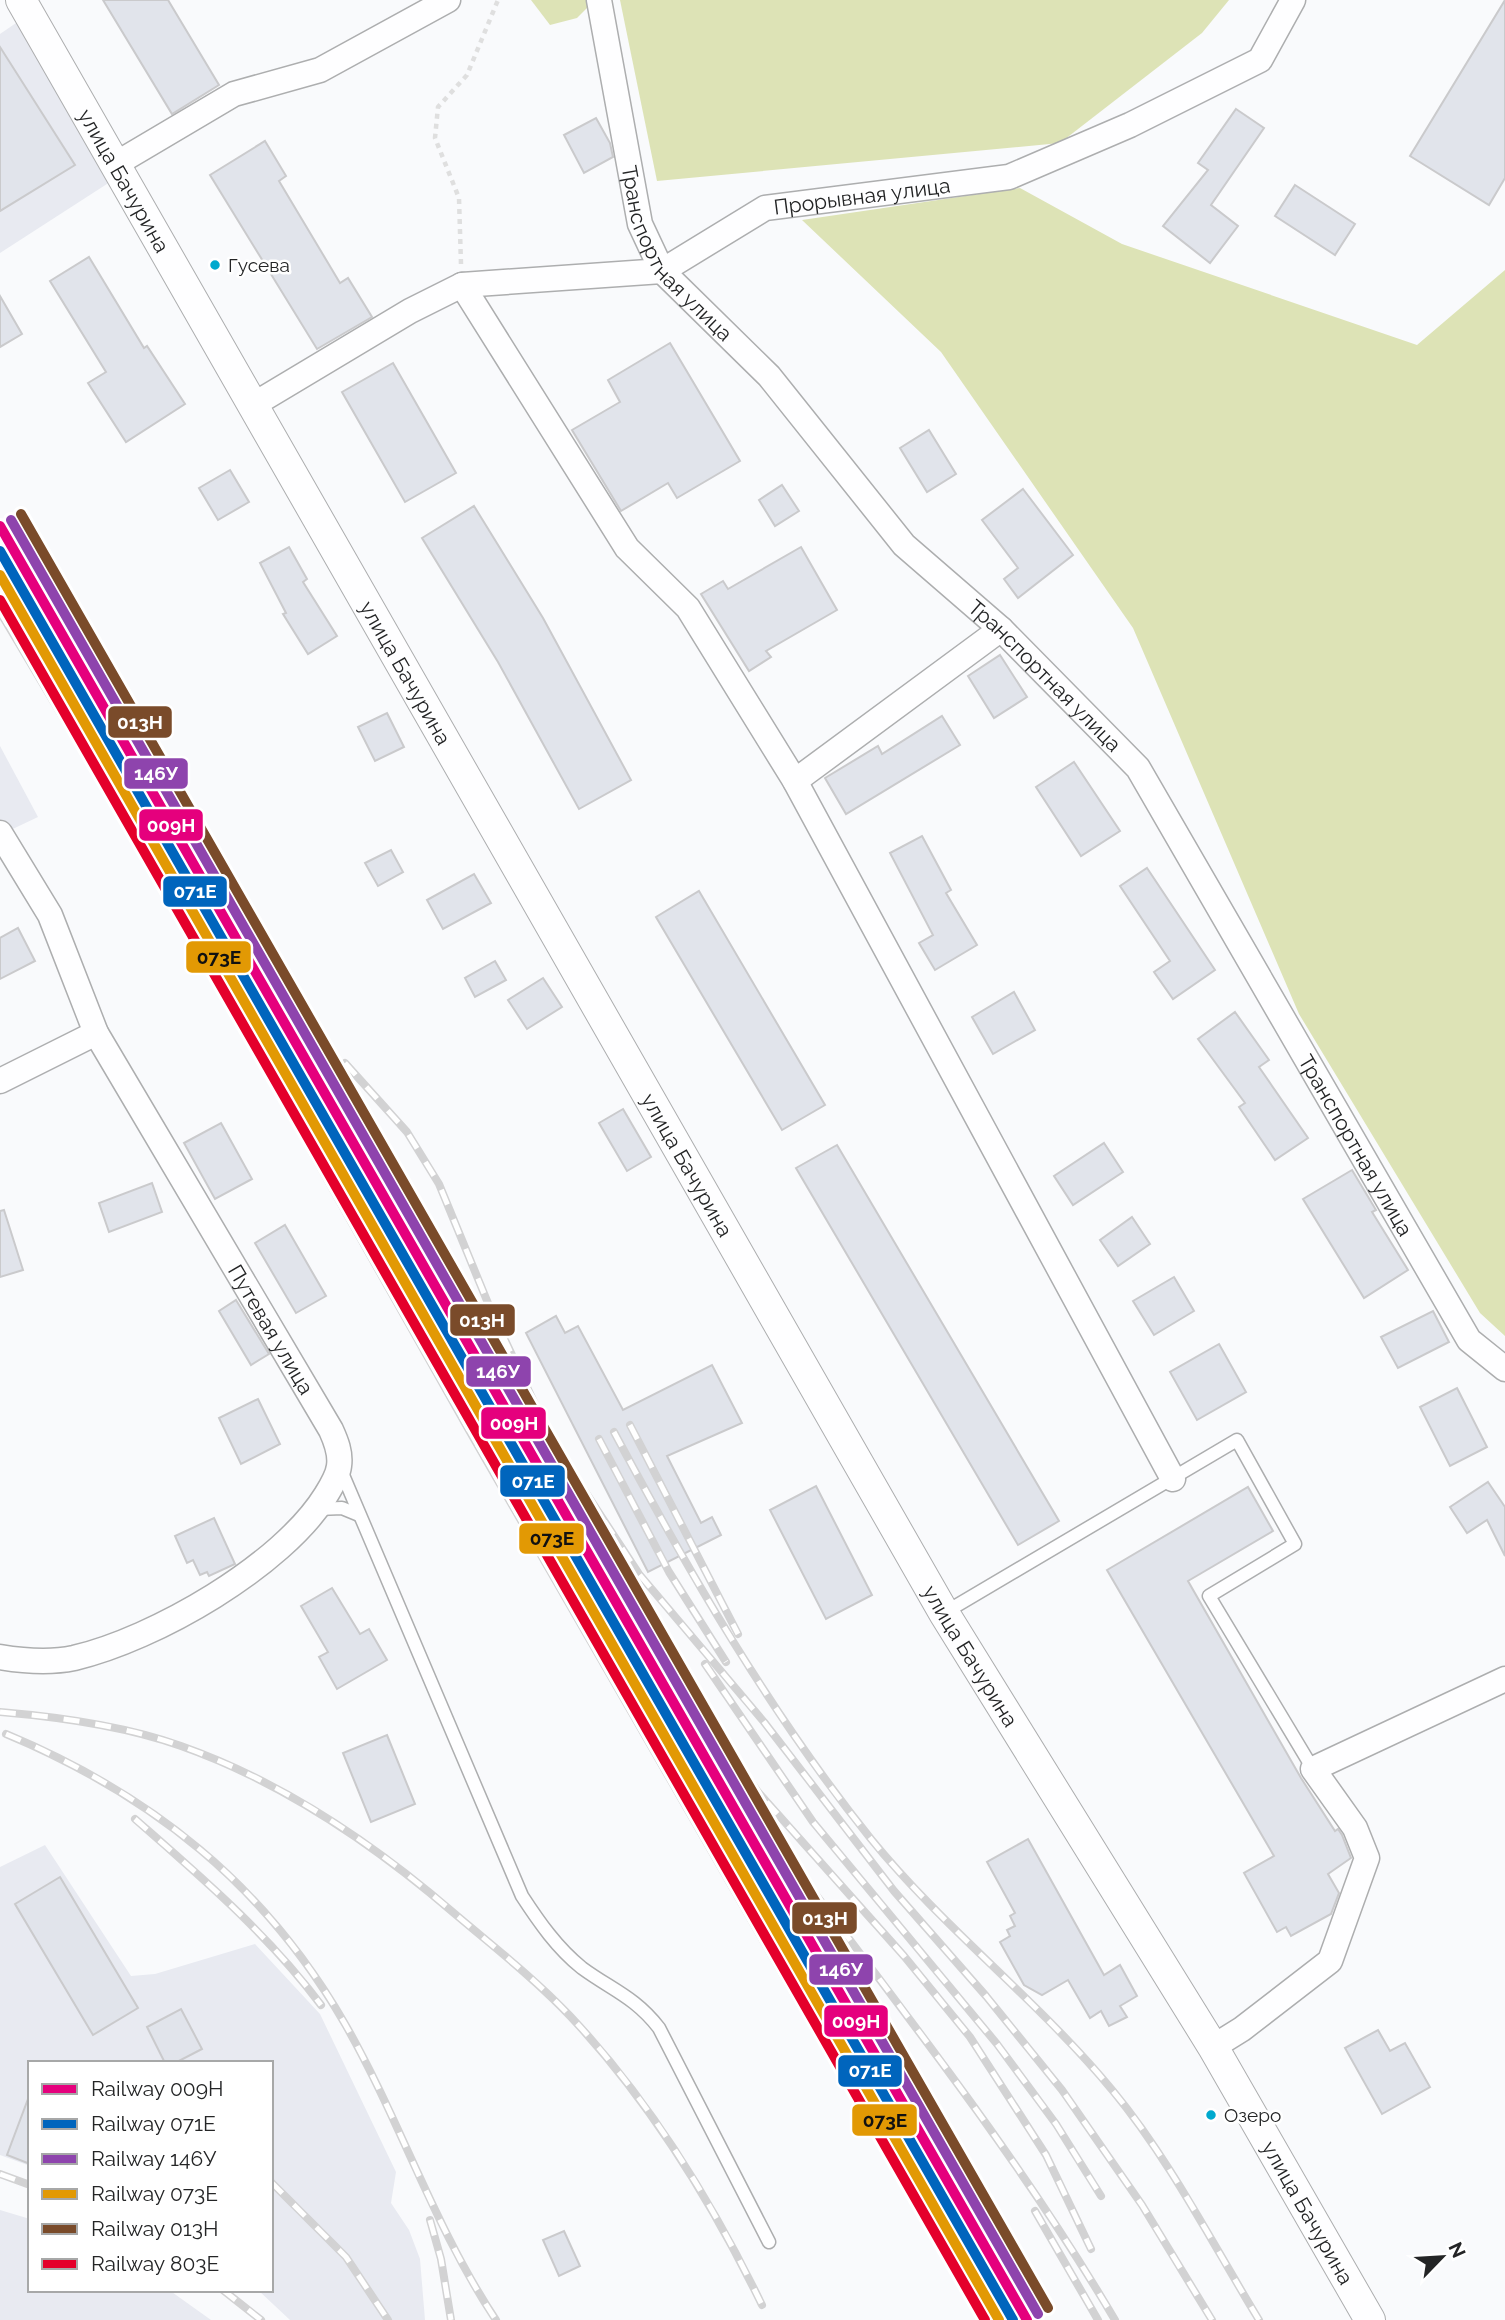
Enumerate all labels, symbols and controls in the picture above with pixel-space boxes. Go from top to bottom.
street label: улица Бачурина [73,104,175,257]
street label: Транспортная улица [617,163,738,346]
street label: Прорывная улица [772,172,952,219]
place label: Гусева [228,254,290,276]
marker: Гусева [208,258,222,272]
street label: Транспортная улица [963,594,1127,756]
street label: улица Бачурина [355,596,457,749]
line badge: 013Н [107,705,173,739]
text: 013Н [117,711,163,733]
line badge: 146У [123,757,189,790]
text: 146У [134,762,179,784]
line badge: 009Н [138,808,204,842]
text: 009Н [147,814,195,836]
line badge: 071Е [162,875,228,908]
text: 071Е [173,880,217,902]
line badge: 073Е [185,940,252,974]
text: 073Е [197,946,241,968]
street label: Транспортная улица [1294,1050,1418,1240]
street label: улица Бачурина [637,1089,738,1241]
street label: Путевая улица [223,1260,319,1399]
line badge: 013Н [449,1303,516,1337]
text: 013Н [459,1309,505,1331]
line badge: 146У [465,1355,532,1388]
text: 146У [476,1360,521,1382]
line badge: 009Н [480,1406,547,1440]
text: 009Н [490,1412,538,1434]
line badge: 071Е [499,1464,566,1498]
text: 071Е [511,1470,555,1492]
line badge: 073Е [518,1522,585,1555]
text: 073Е [530,1527,574,1549]
street label: улица Бачурина [918,1581,1024,1731]
line badge: 013Н [791,1901,858,1935]
text: 013Н [802,1907,848,1929]
line badge: 146У [808,1953,874,1986]
text: 146У [819,1958,864,1980]
line badge: 009Н [823,2004,889,2038]
text: 009Н [832,2010,880,2032]
line badge: 071Е [837,2054,903,2088]
text: 071Е [848,2059,892,2081]
legend [28,2061,273,2292]
text: Railway 009Н [91,2076,224,2101]
line badge: 073Е [851,2103,918,2137]
place label: Озеро [1224,2104,1281,2126]
marker: Озеро [1204,2108,1218,2122]
text: 073Е [863,2109,907,2131]
text: Railway 071Е [91,2111,216,2136]
street label: улица Бачурина [1257,2136,1359,2289]
text: Railway 146У [91,2146,217,2171]
text: Railway 073Е [91,2181,218,2206]
text: Railway 013Н [91,2216,219,2241]
north arrow [1407,2222,1477,2292]
text: N [1444,2239,1470,2261]
text: Railway 803Е [91,2251,219,2276]

